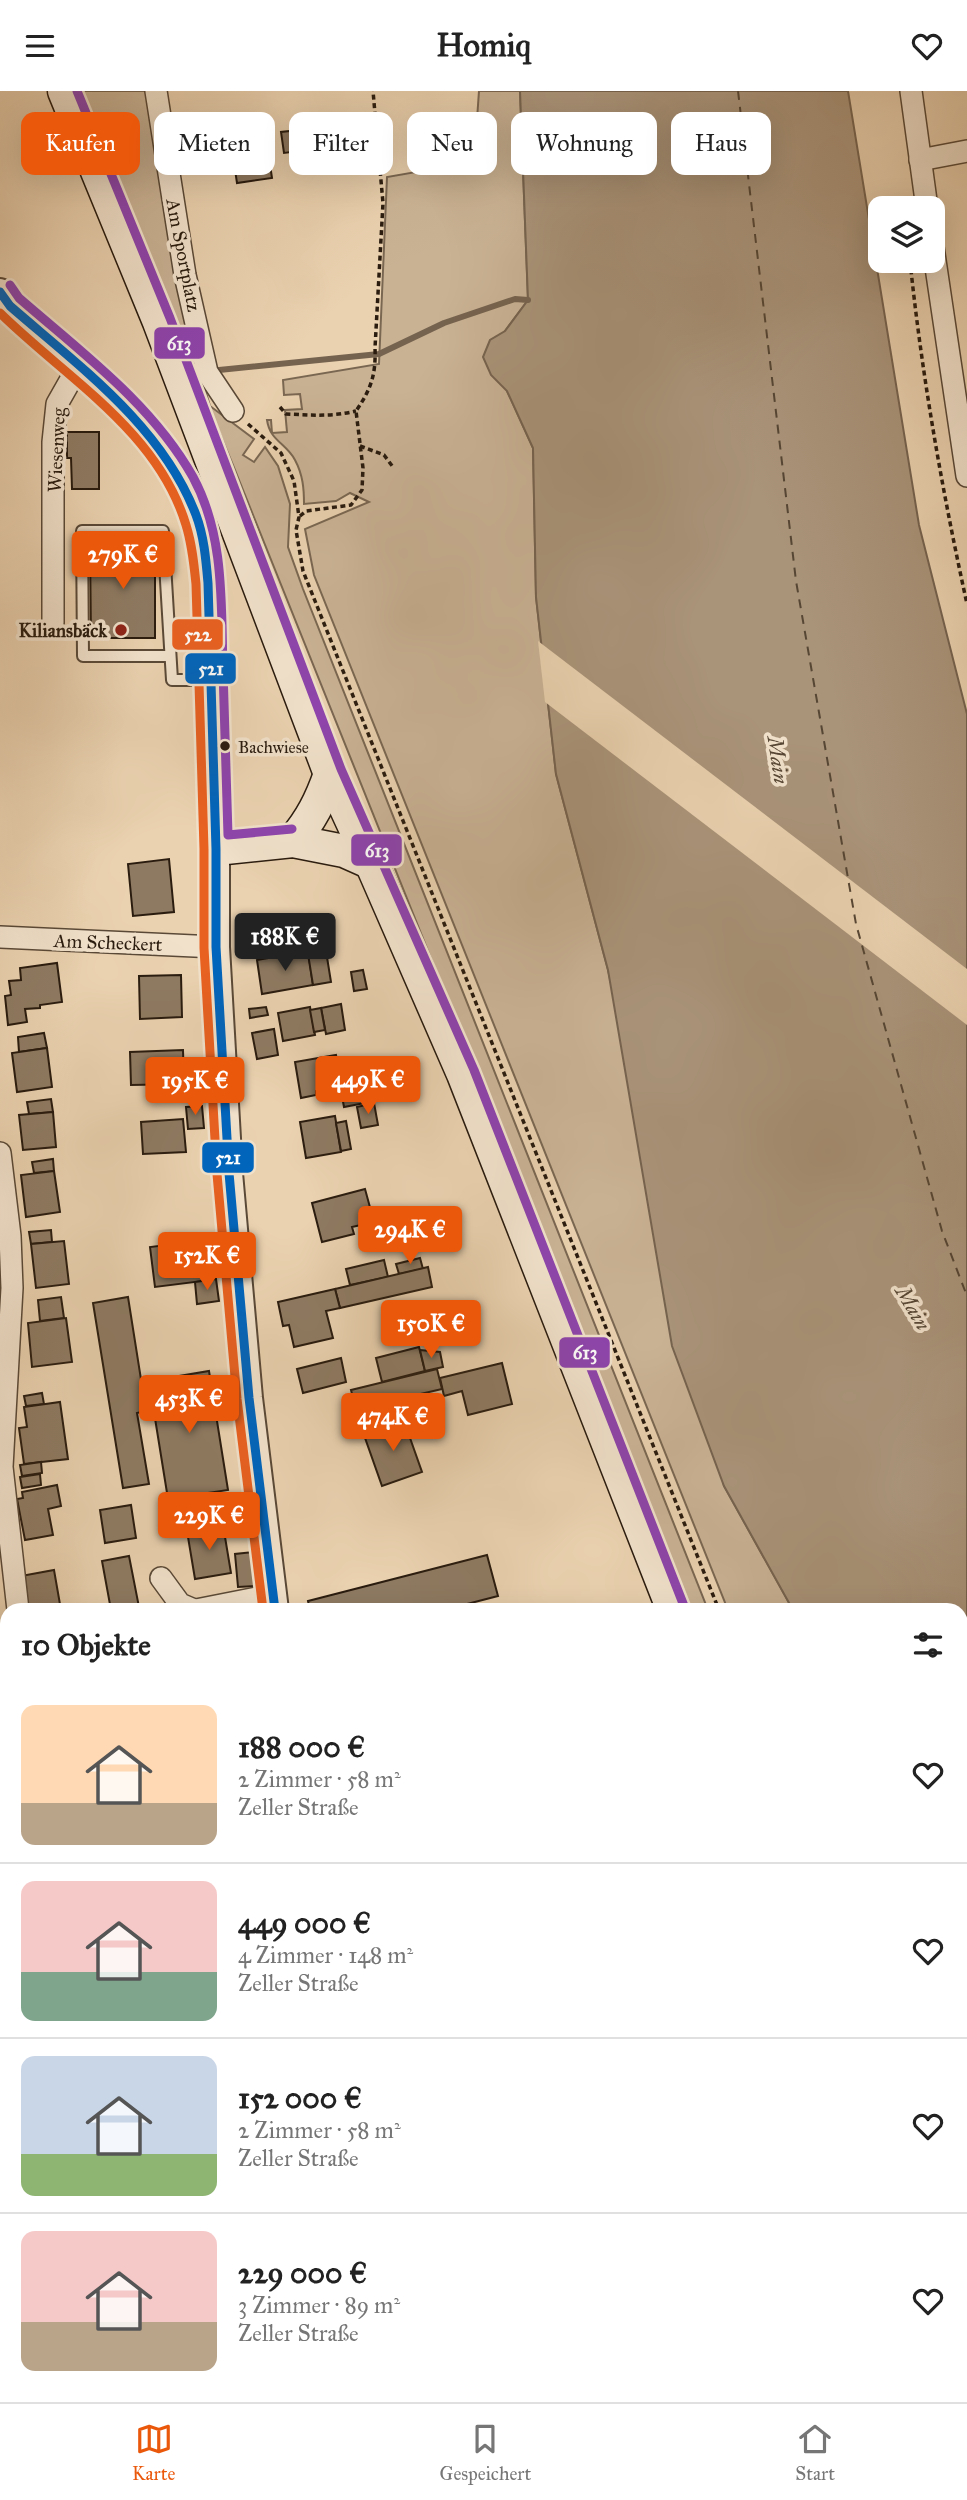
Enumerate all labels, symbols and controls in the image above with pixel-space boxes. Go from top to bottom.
text: Homiq [436,26,531,65]
icon: menu [21,27,59,65]
icon: heart [908,27,946,65]
chip: Kaufen [21,112,140,175]
chip: Mieten [154,112,275,175]
chip: Filter [289,112,393,175]
chip: Neu [407,112,497,175]
chip: Wohnung [511,112,657,175]
chip: Haus [671,112,771,175]
street label: Am Sportplatz [161,196,206,314]
map controls [868,196,945,273]
button: layers [868,196,945,273]
line badge: 613 [153,326,206,360]
text: 613 [167,332,191,356]
street label: Wiesenweg [43,407,71,493]
pin: 279K € [66,531,180,591]
text: 279K € [88,540,158,568]
line badge: 522 [171,618,224,651]
place label: Kiliansbäck [19,619,108,642]
marker: Kiliansbäck [113,622,129,638]
text: 522 [184,623,212,646]
line badge: 521 [184,652,237,685]
text: 521 [198,657,224,680]
water label: Main [762,733,794,785]
place label: Bachwiese [238,737,309,758]
marker: Bachwiese [218,739,232,753]
line badge: 613 [350,833,403,867]
text: 613 [365,839,389,863]
pin: 188K € [228,913,342,973]
text: 188K € [251,922,319,950]
street label: Am Scheckert [52,929,163,956]
pin: 449K € [311,1056,425,1116]
pin: 195K € [138,1058,252,1117]
text: 449K € [331,1065,405,1093]
text: 195K € [161,1066,229,1094]
line badge: 521 [201,1141,255,1174]
text: 521 [215,1146,241,1169]
pin: 294K € [353,1207,467,1266]
text: 294K € [374,1215,446,1243]
pin: 152K € [150,1233,264,1292]
text: 152K € [174,1241,240,1269]
water label: Main [889,1279,936,1335]
pin: 150K € [374,1301,488,1360]
text: 150K € [397,1309,465,1337]
line badge: 613 [558,1336,611,1369]
text: 613 [573,1341,597,1365]
pin: 453K € [132,1375,246,1435]
text: 453K € [155,1384,223,1412]
pin: 474K € [336,1393,450,1453]
text: 474K € [357,1402,429,1430]
pin: 229K € [152,1493,266,1552]
text: 229K € [174,1501,244,1529]
icon: filters [909,1626,947,1664]
text: 10 Objekte [21,1627,151,1663]
text: 188 000 € [238,1729,365,1765]
icon: home [77,1733,161,1817]
icon: heart [909,1756,947,1794]
text: 2 Zimmer · 58 m² [238,1765,401,1793]
text: Zeller Straße [238,1793,359,1821]
text: 449 000 € [238,1905,371,1941]
icon: home [77,1909,161,1993]
icon: heart [909,1932,947,1970]
text: 4 Zimmer · 148 m² [238,1941,413,1969]
text: Zeller Straße [238,1969,359,1997]
text: 152 000 € [238,2080,362,2116]
icon: home [77,2084,161,2168]
icon: heart [909,2107,947,2145]
text: 2 Zimmer · 58 m² [238,2116,401,2144]
text: Zeller Straße [238,2144,359,2172]
text: 229 000 € [238,2255,367,2291]
icon: home [77,2259,161,2343]
icon: heart [909,2282,947,2320]
text: 3 Zimmer · 89 m² [238,2291,400,2319]
text: Zeller Straße [238,2319,359,2347]
tab: Karte [132,2420,175,2485]
tab: Gespeichert [440,2420,531,2485]
tab: Start [795,2420,835,2485]

